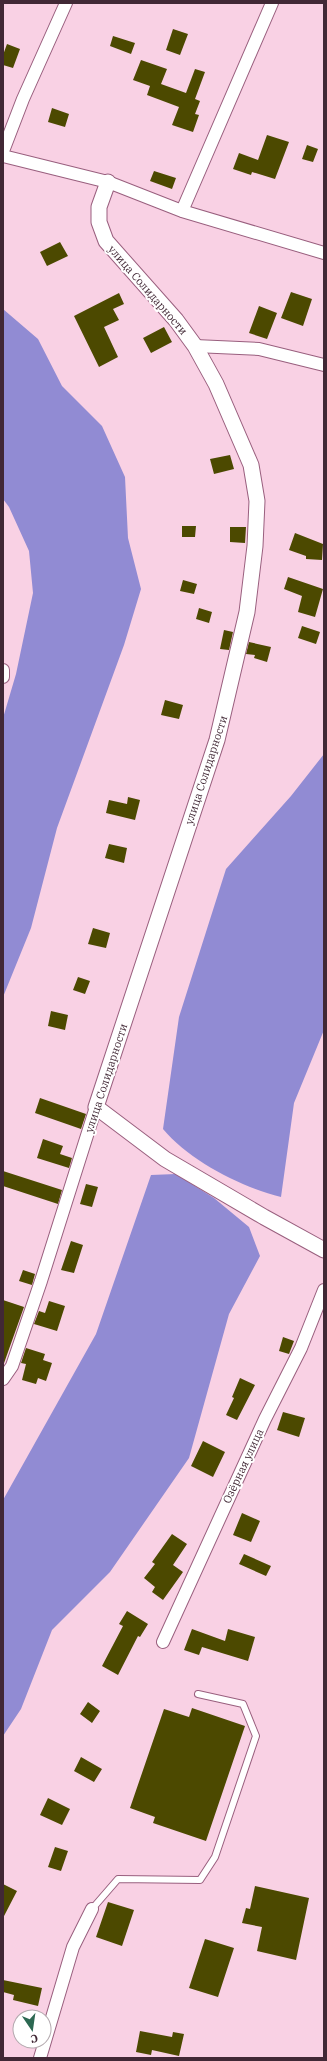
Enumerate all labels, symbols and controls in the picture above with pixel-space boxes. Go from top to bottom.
street label: улица Солидарности [105,242,191,338]
street label: улица Солидарности [182,714,230,826]
street label: улица Солидарности [82,1022,130,1134]
street label: Озёрная улица [220,1426,266,1506]
north arrow [12,2009,52,2049]
text: С [29,2031,39,2046]

